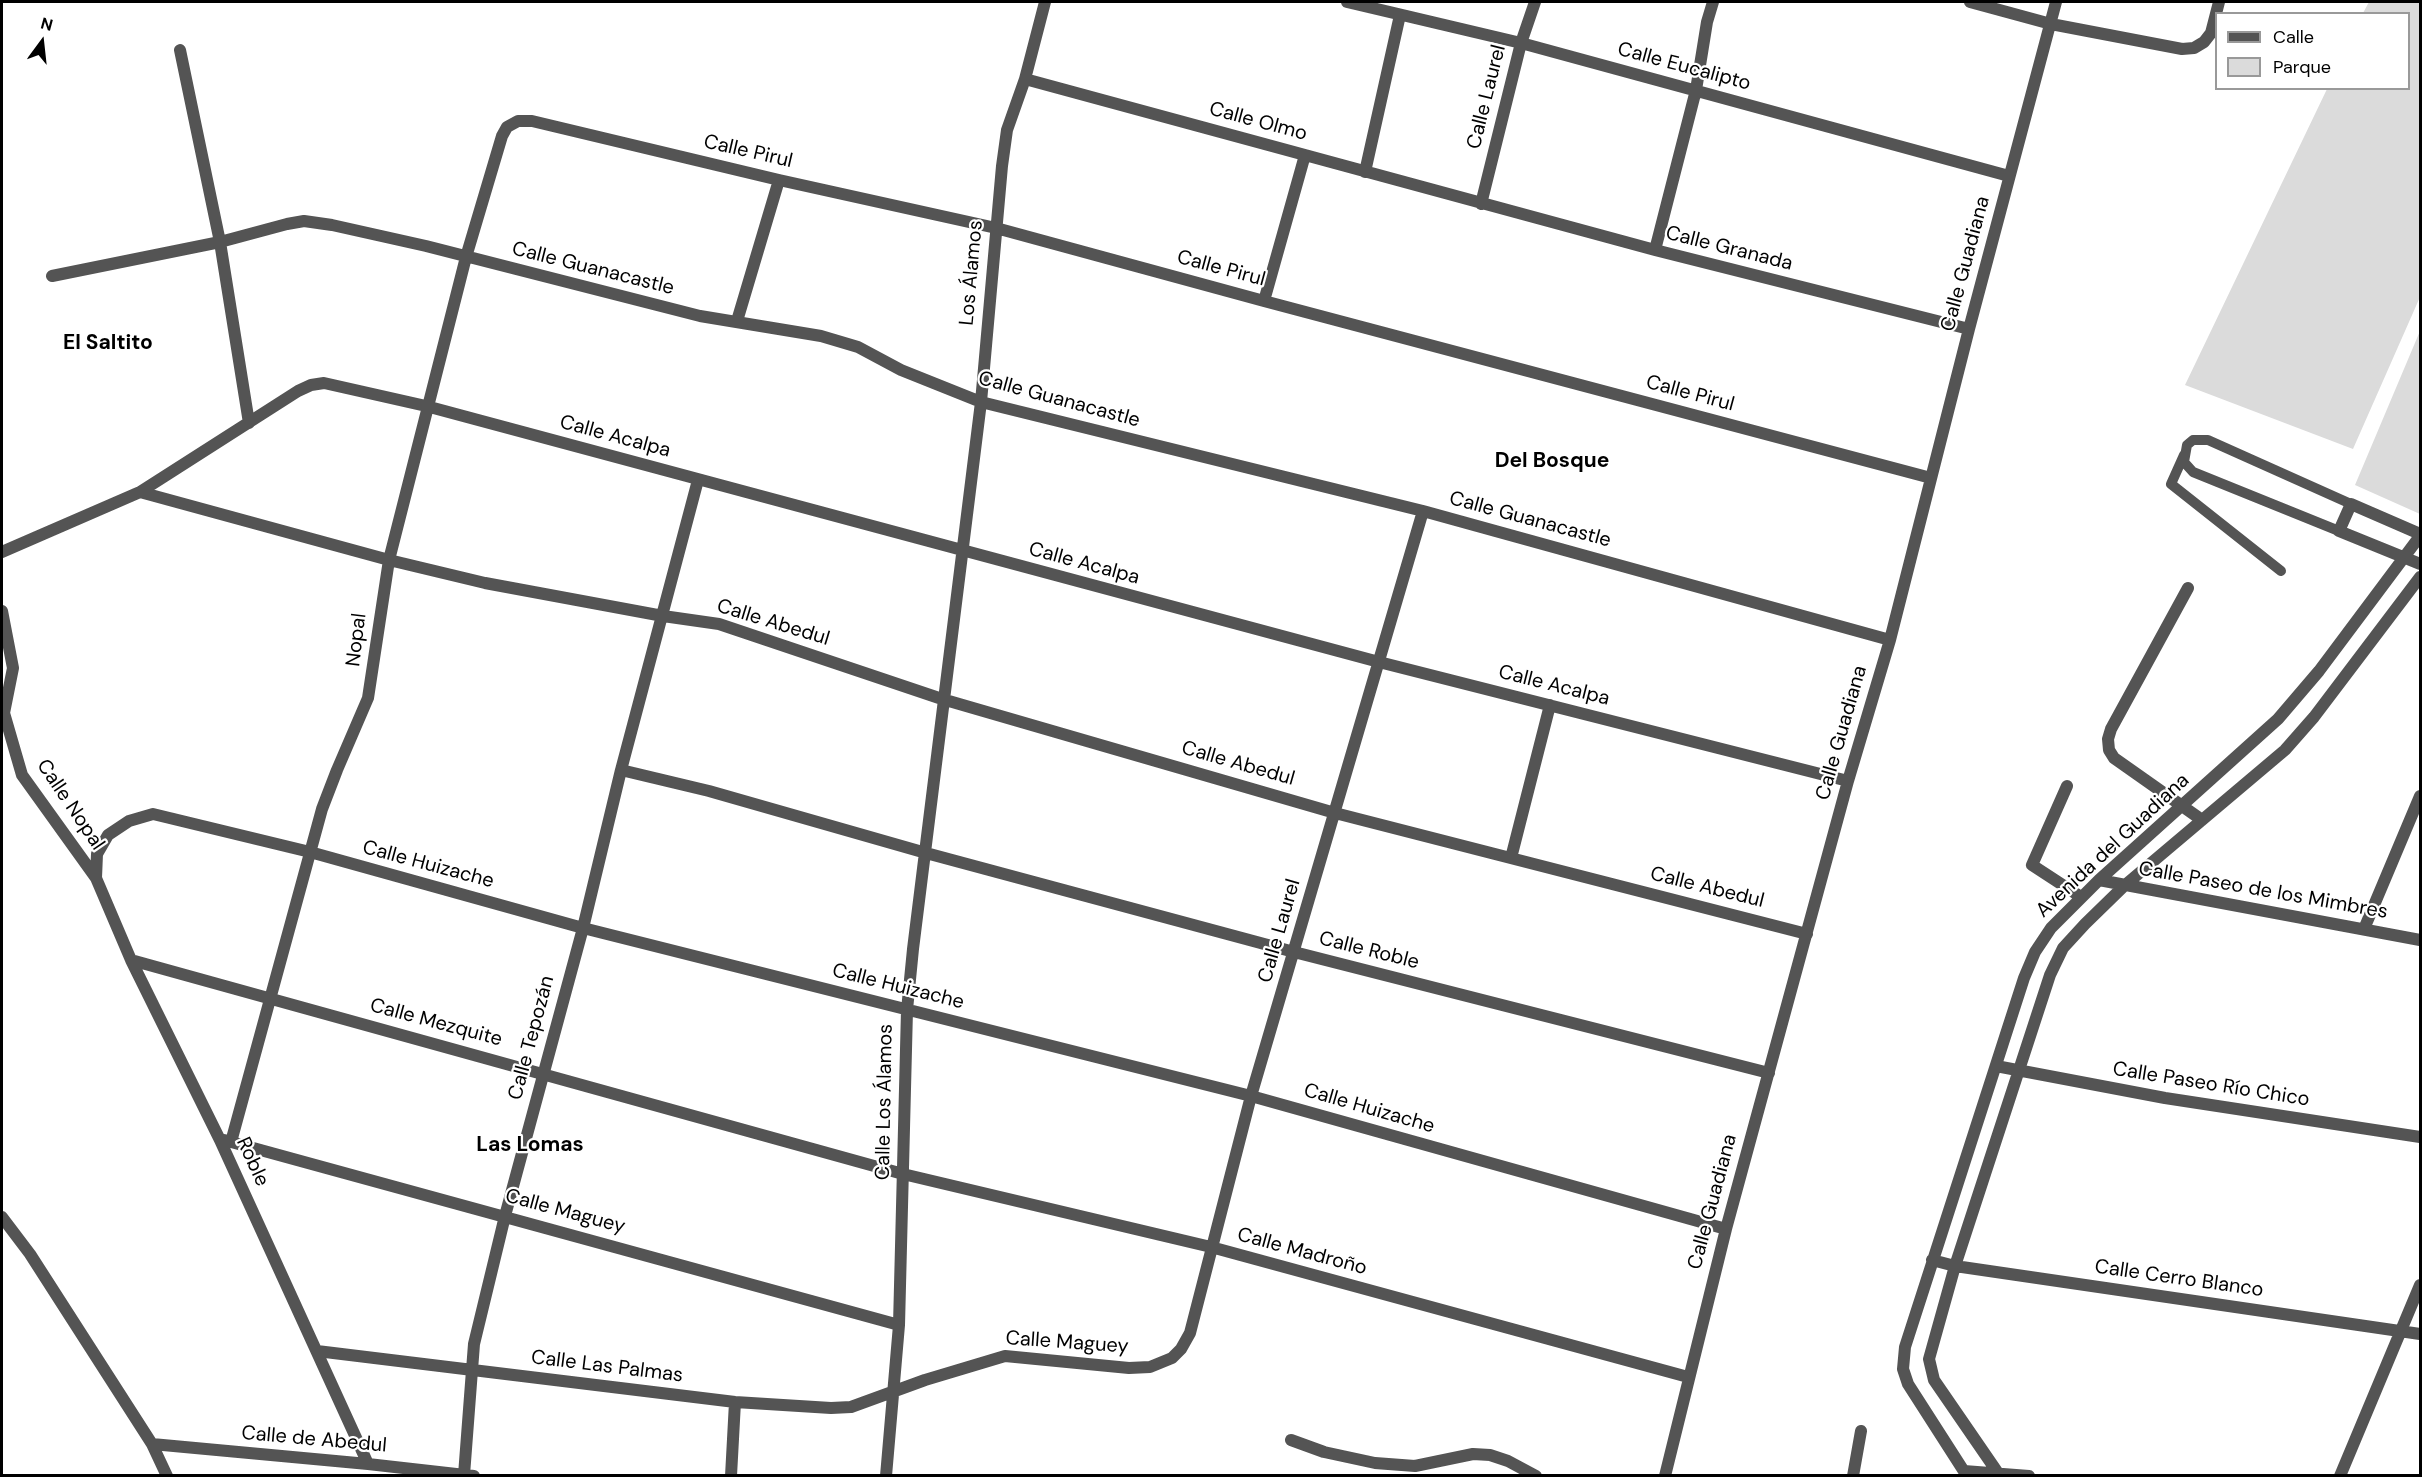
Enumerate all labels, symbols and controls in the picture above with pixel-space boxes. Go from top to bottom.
north arrow [12,12,72,72]
text: N [38,12,55,36]
legend [2215,12,2410,90]
text: Calle [2273,25,2314,49]
street label: Calle Eucalipto [1615,38,1753,96]
street label: Calle Laurel [1462,42,1512,152]
text: Parque [2273,55,2331,79]
street label: Calle Olmo [1206,97,1310,147]
street label: Calle Pirul [701,130,795,174]
street label: Calle Guadiana [1936,194,1996,334]
street label: Los Álamos [955,219,989,327]
street label: Calle Granada [1663,222,1795,276]
street label: Calle Guanacastle [509,237,677,301]
street label: Calle Pirul [1174,246,1268,292]
district label: El Saltito [63,330,153,356]
street label: Calle Guanacastle [976,367,1142,433]
street label: Calle Pirul [1643,371,1737,417]
street label: Calle Acalpa [557,411,673,463]
district label: Del Bosque [1495,448,1609,474]
street label: Calle Guanacastle [1447,487,1613,553]
street label: Calle Acalpa [1026,538,1142,590]
street label: Calle Abedul [714,595,832,651]
street label: Nopal [342,612,372,668]
street label: Calle Acalpa [1496,661,1612,711]
street label: Calle Guadiana [1811,663,1873,803]
street label: Calle Abedul [1179,736,1297,792]
street label: Calle Nopal [31,755,109,855]
street label: Avenida del Guadiana [2032,769,2194,923]
street label: Calle Huizache [360,836,496,894]
street label: Calle Paseo de los Mimbres [2136,857,2390,925]
street label: Calle Abedul [1648,862,1766,914]
street label: Calle Laurel [1254,876,1306,986]
street label: Calle Roble [1316,927,1422,975]
street label: Calle Huizache [830,959,966,1015]
street label: Calle Tepozán [504,973,560,1103]
street label: Calle Mezquite [367,994,505,1052]
street label: Calle Los Álamos [872,1024,898,1180]
street label: Calle Paseo Río Chico [2111,1058,2311,1112]
street label: Calle Huizache [1301,1079,1437,1139]
district label: Las Lomas [476,1132,584,1158]
street label: Calle Guadiana [1683,1132,1743,1272]
street label: Roble [230,1134,274,1190]
street label: Calle Maguey [502,1184,628,1240]
street label: Calle Madroño [1235,1223,1369,1281]
street label: Calle Cerro Blanco [2093,1255,2265,1303]
street label: Calle Maguey [1005,1327,1129,1359]
street label: Calle Las Palmas [530,1346,684,1388]
street label: Calle de Abedul [240,1422,388,1458]

